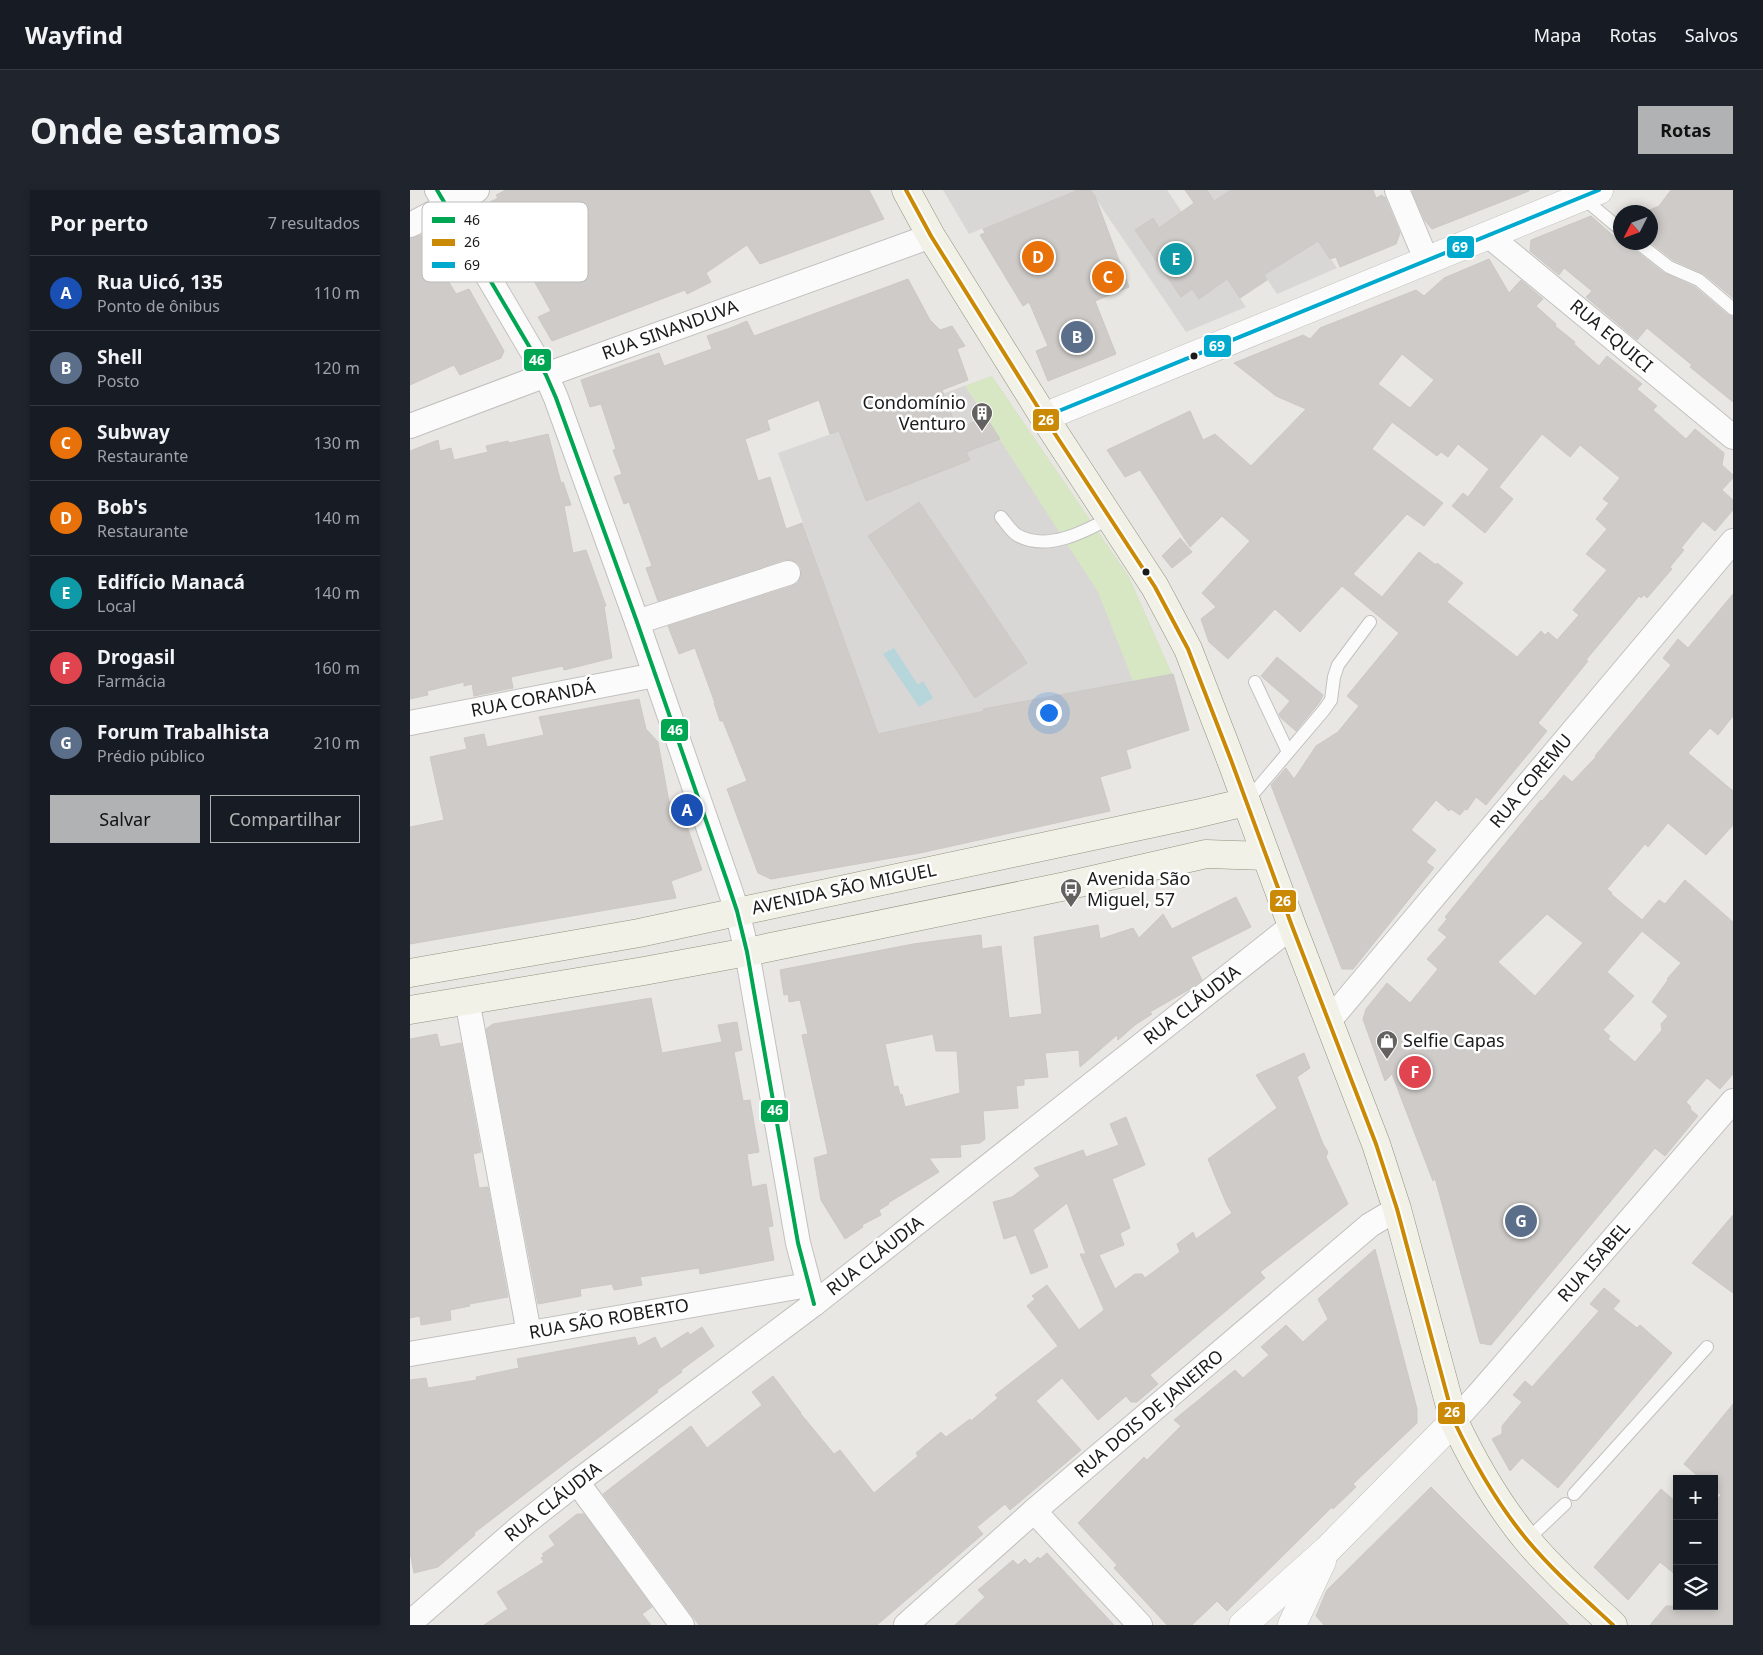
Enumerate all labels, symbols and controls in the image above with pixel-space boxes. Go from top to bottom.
text: Wayfind [25,18,123,51]
text: Mapa [1534,23,1581,47]
text: Rotas [1609,23,1657,47]
text: Salvos [1685,23,1738,47]
button: Rotas [1638,106,1733,154]
text: Onde estamos [30,107,281,154]
legend [422,202,588,282]
north arrow [1613,205,1658,250]
text: Por perto [50,209,148,237]
text: 46 [464,210,480,229]
text: 7 resultados [268,212,360,234]
text: 26 [464,232,480,251]
line badge: 69 [1446,235,1475,259]
text: 69 [1452,237,1468,256]
pin: D [1022,238,1054,276]
pin: E [1160,240,1192,278]
text: 69 [464,255,480,274]
pin: C [1092,258,1124,296]
text: Rua Uicó, 135 [97,269,223,295]
text: A [60,282,72,304]
text: 110 m [313,282,360,304]
street label: RUA SINANDUVA [598,293,741,365]
street label: RUA EQUICI [1565,294,1658,377]
text: Ponto de ônibus [97,295,220,317]
pin: B [1061,318,1093,356]
line badge: 69 [1203,334,1232,358]
text: 69 [1209,336,1225,355]
text: Shell [97,344,143,370]
line badge: 46 [523,348,552,372]
text: 46 [529,350,545,369]
unlabelled marker [1189,351,1199,361]
text: B [61,357,71,379]
text: 120 m [313,357,360,379]
text: Posto [97,370,139,392]
place label: Condomínio Venturo [863,390,966,435]
building icon: Condomínio Venturo [970,401,994,432]
line badge: 26 [1032,408,1060,432]
text: 26 [1038,410,1054,429]
text: Subway [97,419,170,445]
text: C [61,432,71,454]
text: 130 m [313,432,360,454]
text: Restaurante [97,445,188,467]
text: Bob's [97,494,147,520]
text: D [60,507,72,529]
text: 140 m [313,507,360,529]
text: Restaurante [97,520,188,542]
unlabelled marker [1141,567,1151,577]
text: Edifício Manacá [97,569,245,595]
text: E [62,582,70,604]
text: 140 m [313,582,360,604]
text: Local [97,595,136,617]
text: Drogasil [97,644,175,670]
text: F [62,657,70,679]
text: 160 m [313,657,360,679]
text: Farmácia [97,670,166,692]
street label: RUA CORANDÁ [469,674,597,722]
your location [1036,700,1062,726]
line badge: 46 [660,718,689,742]
text: Forum Trabalhista [97,719,269,745]
text: 46 [667,720,683,739]
street label: RUA COREMU [1484,728,1577,833]
text: G [60,732,72,754]
text: 210 m [313,732,360,754]
text: Prédio público [97,745,205,767]
pin: A [671,791,703,829]
button: Salvar [50,795,200,843]
button: Compartilhar [210,795,360,843]
street label: AVENIDA SÃO MIGUEL [749,857,938,919]
place label: Avenida São Miguel, 57 [1087,866,1190,911]
bus stop icon: Avenida São Miguel, 57 [1059,877,1083,908]
line badge: 26 [1269,889,1297,913]
text: 26 [1275,891,1291,910]
street label: RUA CLÁUDIA [1138,959,1245,1050]
place label: Selfie Capas [1403,1028,1505,1052]
shop icon: Selfie Capas [1375,1029,1399,1060]
pin: F [1399,1053,1431,1091]
line badge: 46 [760,1099,789,1123]
text: 46 [767,1100,783,1119]
pin: G [1505,1202,1537,1240]
street label: RUA CLÁUDIA [821,1210,928,1301]
street label: RUA ISABEL [1552,1216,1635,1307]
street label: RUA SÃO ROBERTO [527,1292,691,1344]
street label: RUA DOIS DE JANEIRO [1069,1344,1228,1483]
line badge: 26 [1437,1401,1466,1425]
text: 26 [1444,1402,1460,1421]
street label: RUA CLÁUDIA [499,1456,606,1547]
map controls [1673,1475,1718,1610]
button: + [1673,1475,1718,1520]
button: − [1673,1520,1718,1565]
button: layers [1673,1565,1718,1610]

